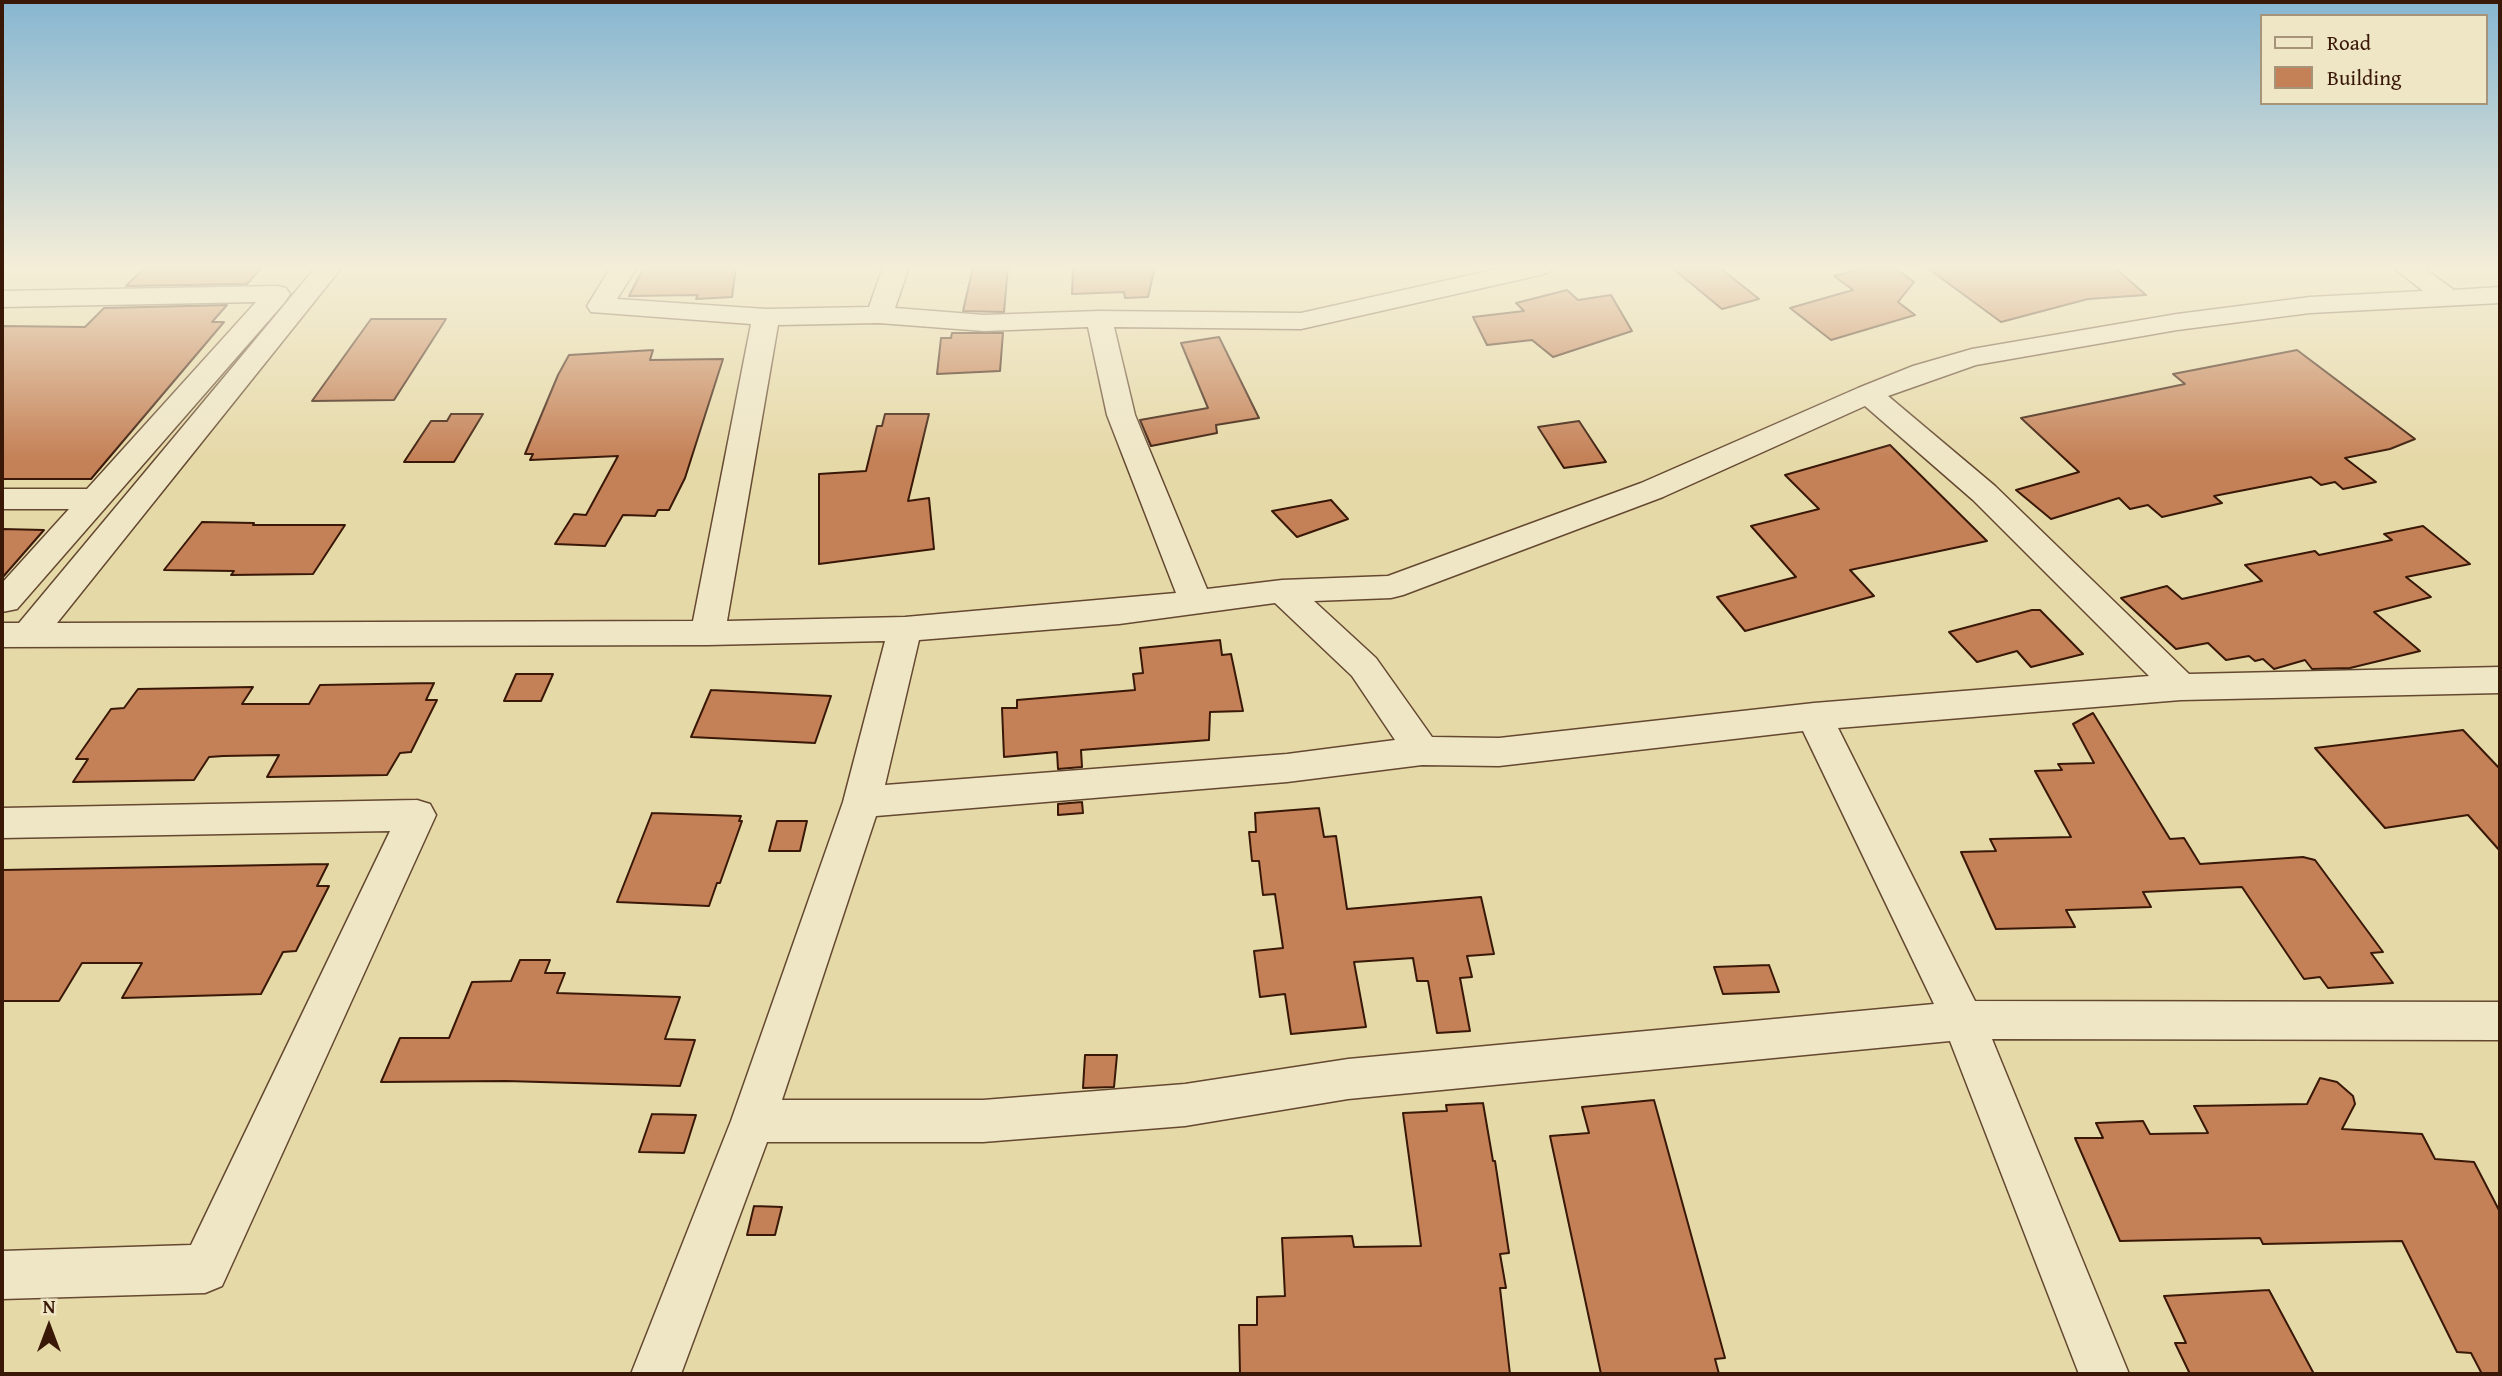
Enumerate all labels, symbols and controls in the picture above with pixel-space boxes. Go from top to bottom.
legend [2260,14,2488,105]
text: Road [2327,27,2371,58]
text: Building [2327,62,2401,93]
north arrow [14,1292,84,1362]
text: N [43,1292,55,1320]

